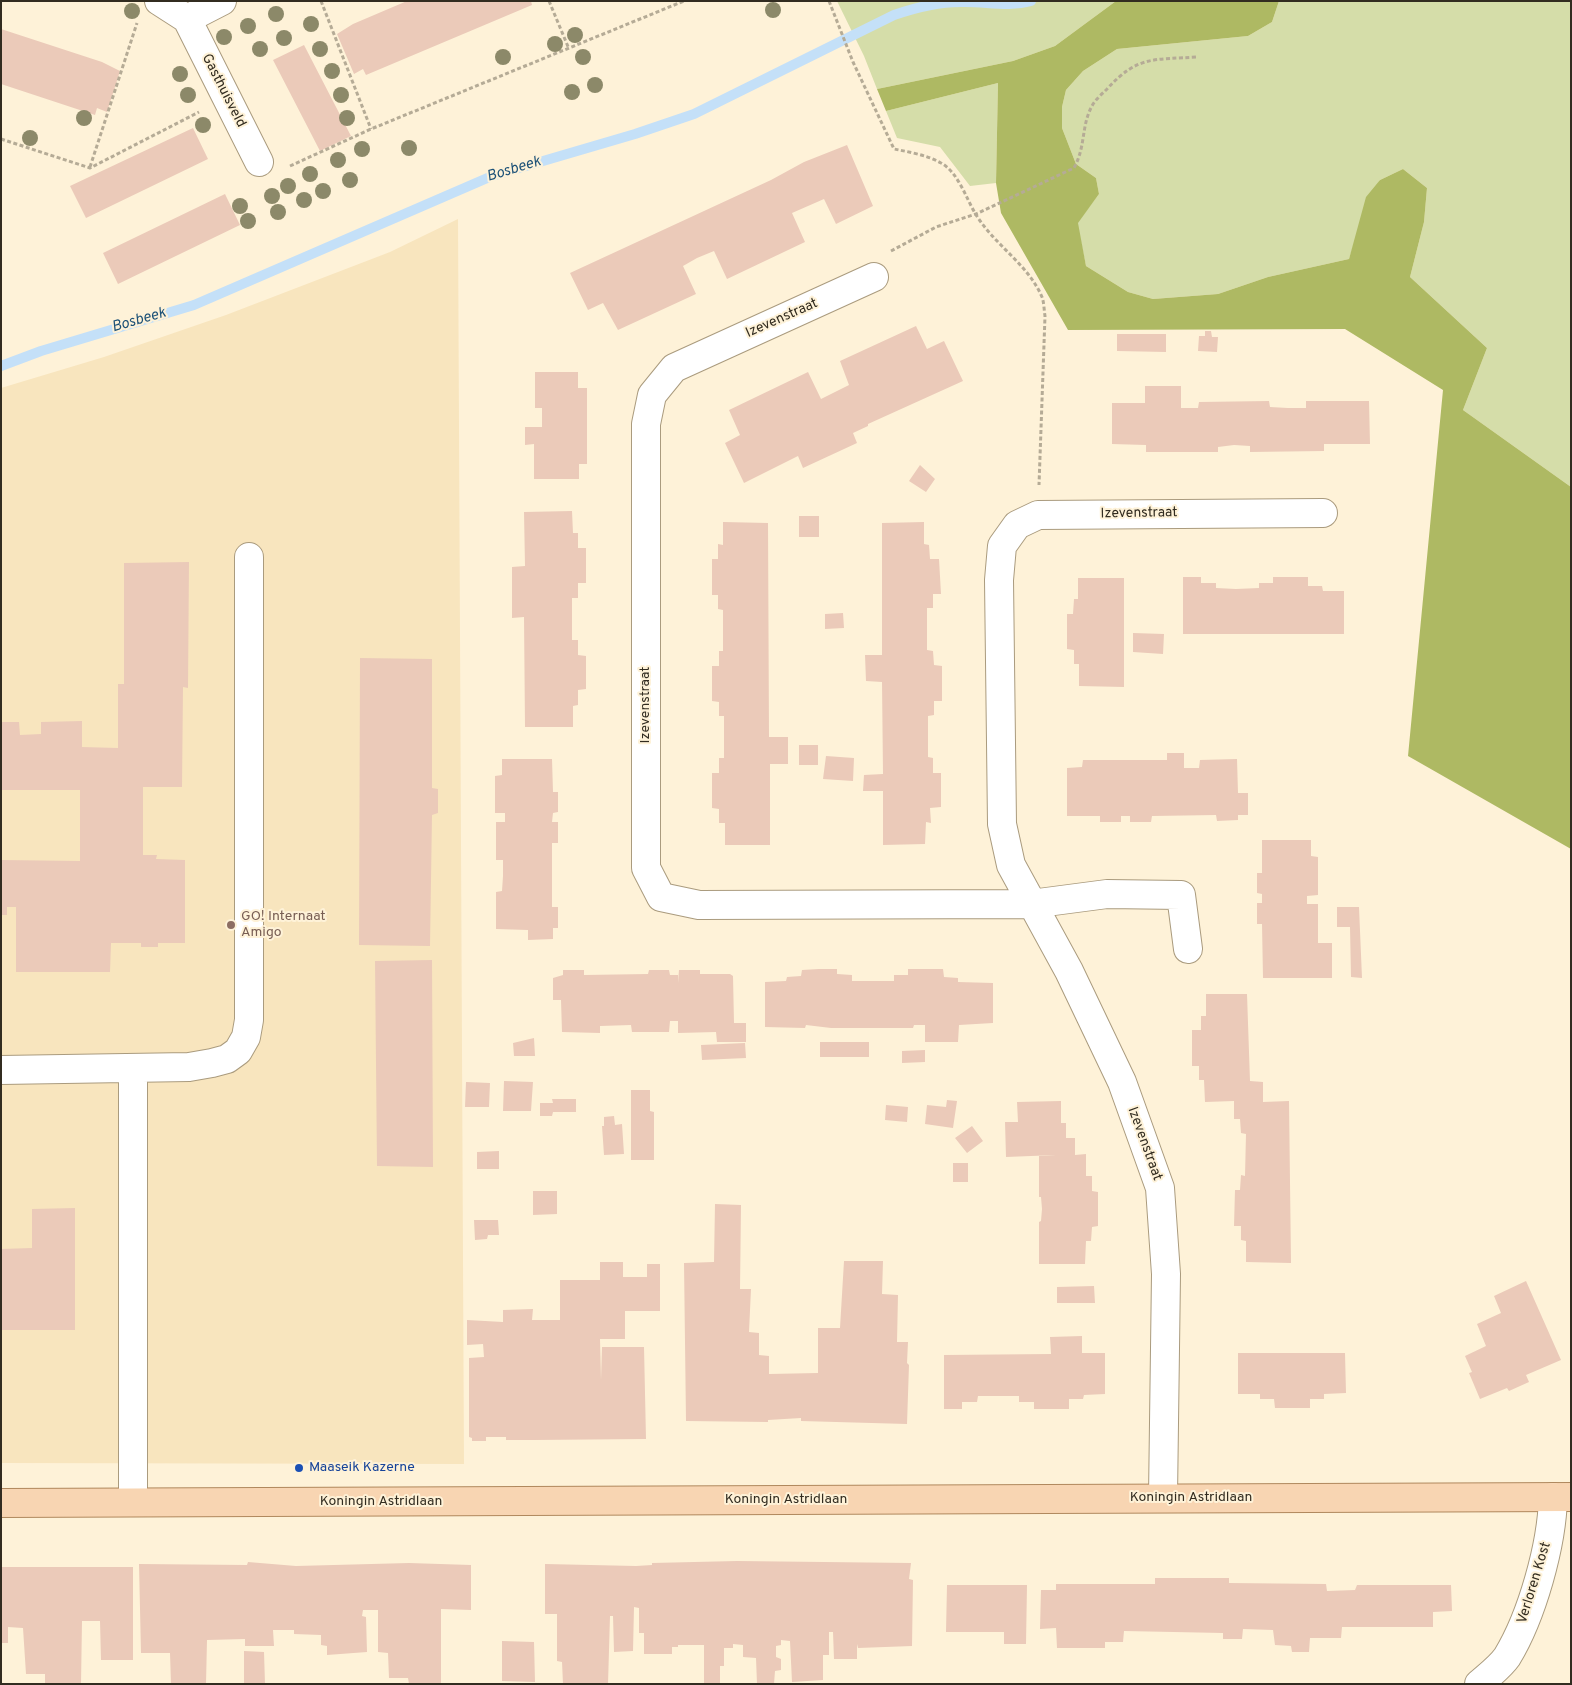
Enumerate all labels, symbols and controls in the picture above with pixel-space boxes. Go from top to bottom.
street label: Gasthuisveld [197,51,249,131]
water label: Bosbeek [485,153,543,187]
street label: Izevenstraat [743,296,821,342]
water label: Bosbeek [110,305,168,337]
street label: Izevenstraat [1100,505,1178,523]
street label: Izevenstraat [638,667,654,743]
place label: GO! Internaat Amigo [241,909,326,942]
marker: GO! Internaat Amigo [225,919,237,931]
street label: Izevenstraat [1123,1105,1165,1183]
place label: Maaseik Kazerne [309,1460,415,1476]
marker: Maaseik Kazerne [293,1462,305,1474]
street label: Koningin Astridlaan [1130,1490,1252,1506]
street label: Koningin Astridlaan [725,1492,847,1508]
street label: Koningin Astridlaan [320,1494,442,1510]
street label: Verloren Kost [1515,1540,1555,1626]

